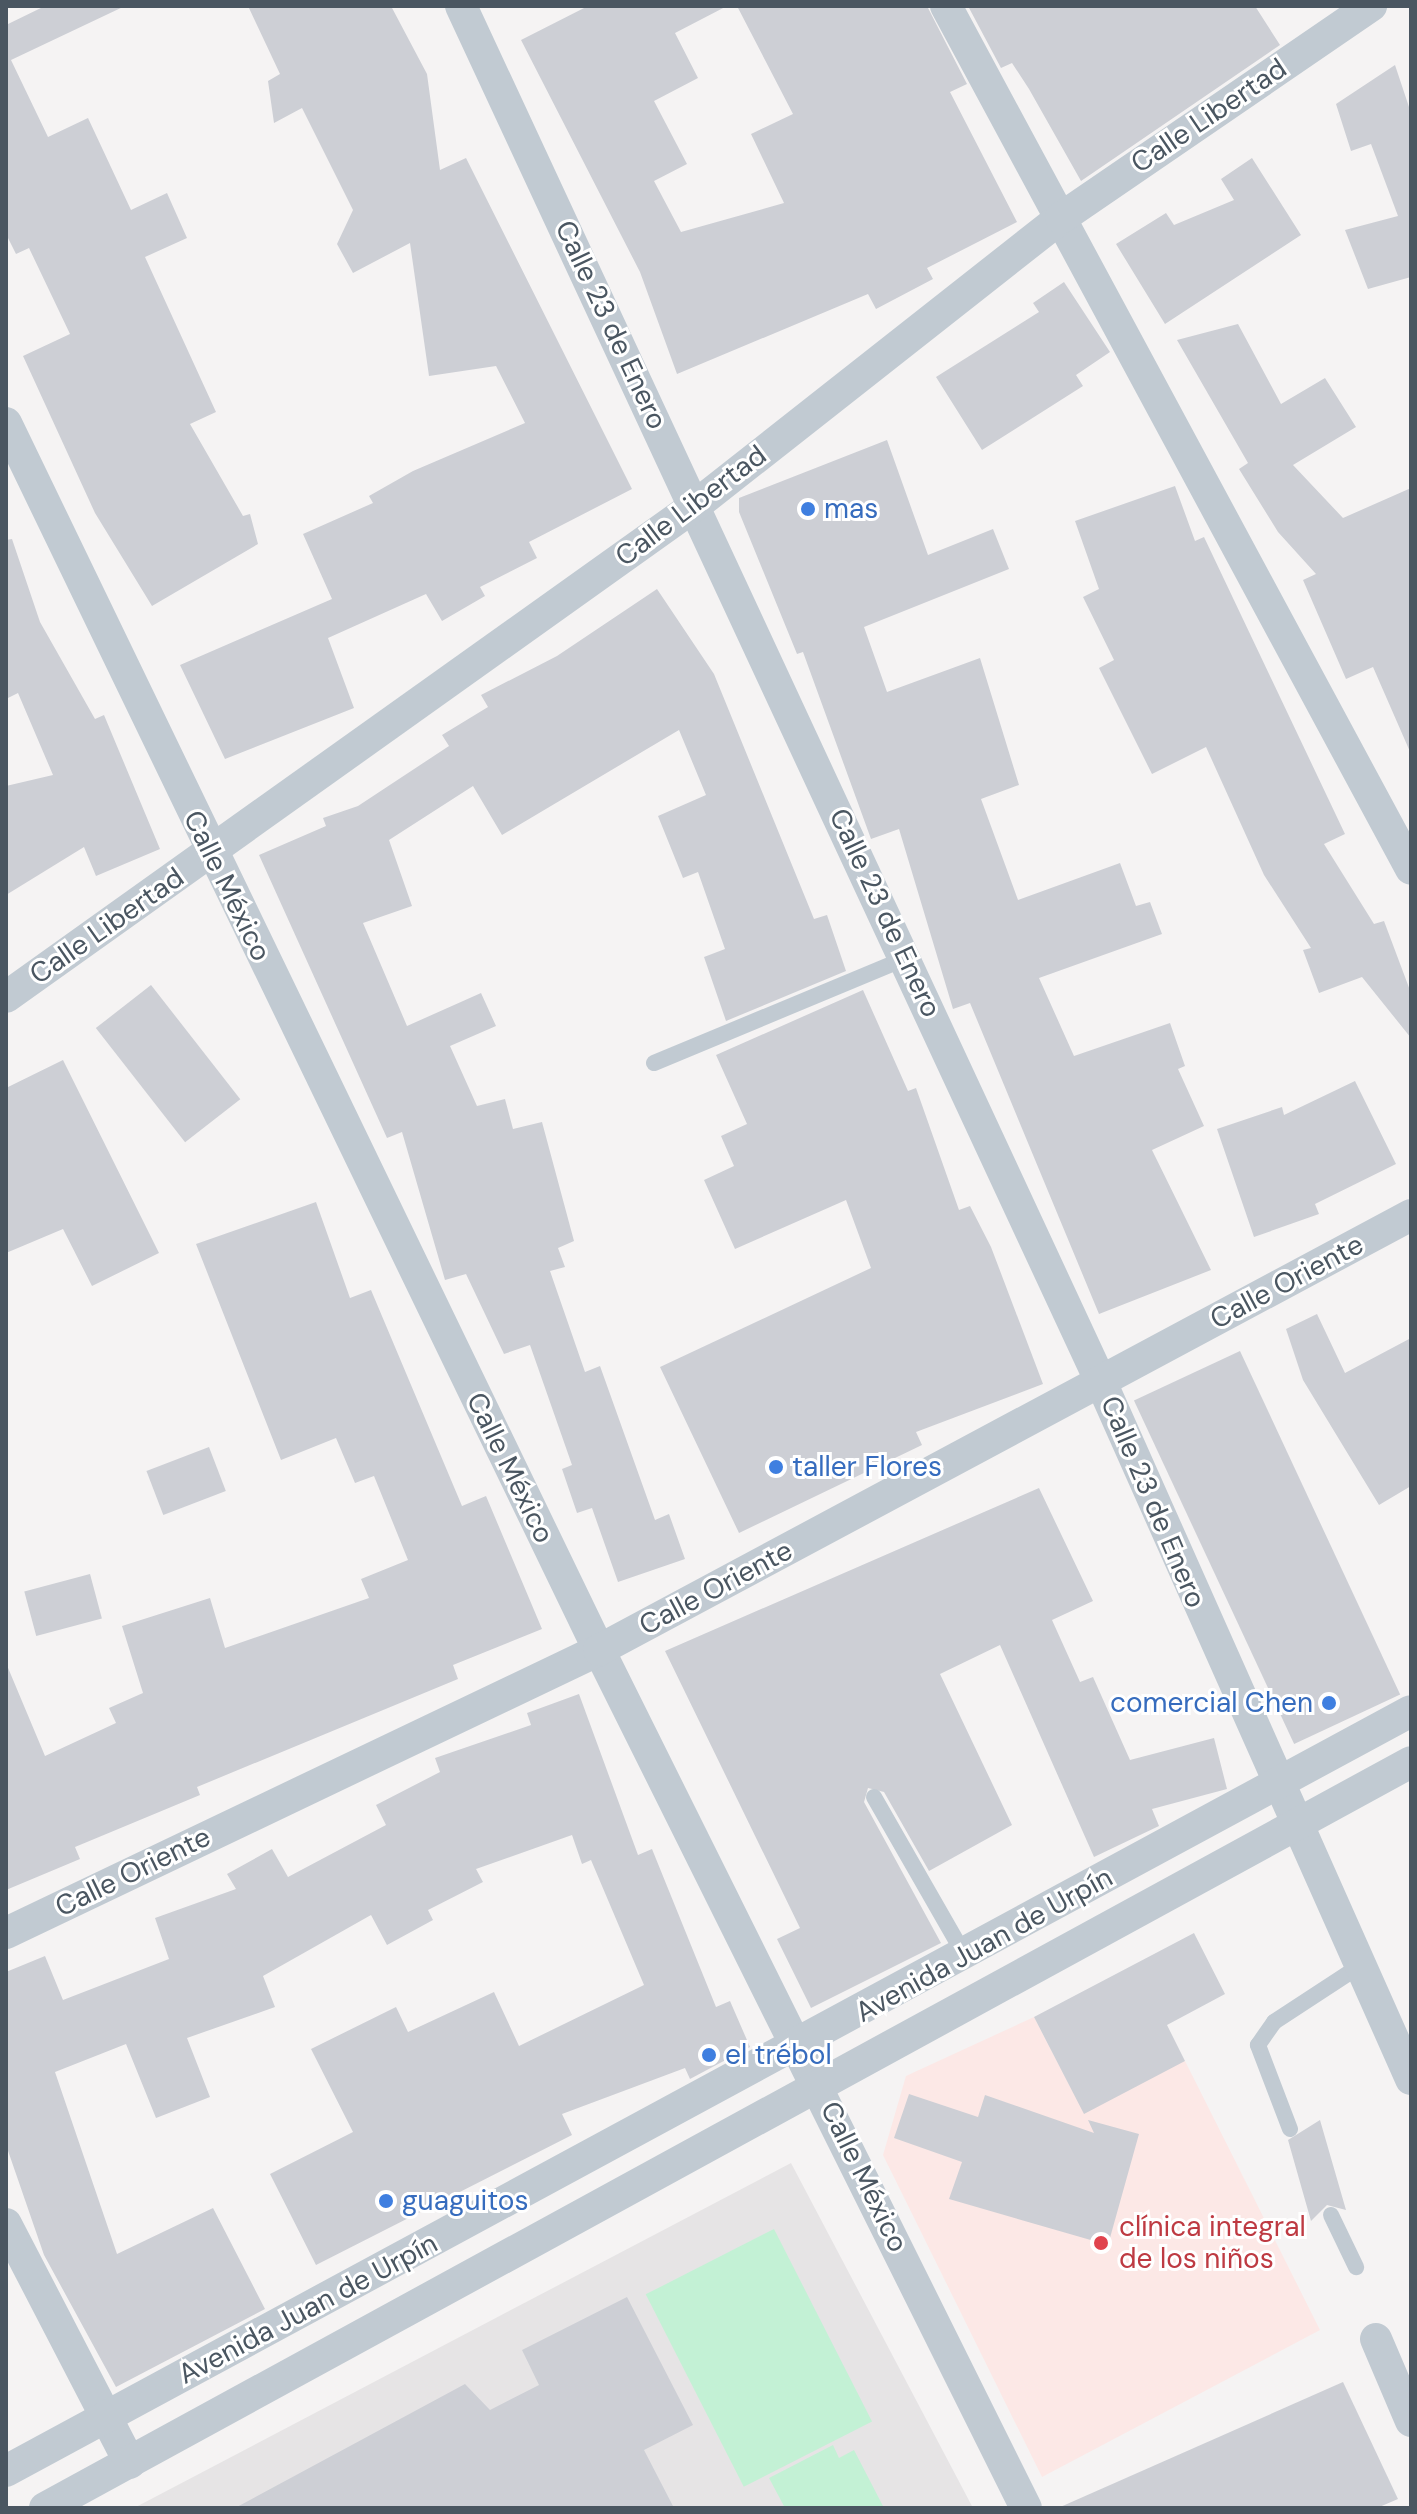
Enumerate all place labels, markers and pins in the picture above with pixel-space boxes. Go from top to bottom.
place label: mas [824,492,878,526]
marker: mas [799,500,817,518]
place label: taller Flores [792,1450,942,1484]
marker: taller Flores [767,1458,785,1476]
place label: comercial Chen [1110,1686,1313,1720]
marker: comercial Chen [1320,1694,1338,1712]
place label: el trébol [725,2038,832,2072]
marker: el trébol [700,2046,718,2064]
place label: guaguitos [402,2184,529,2218]
marker: guaguitos [377,2192,395,2210]
place label: clínica integral de los niños [1119,2210,1306,2276]
marker: clínica integral de los niños [1090,2232,1112,2254]

